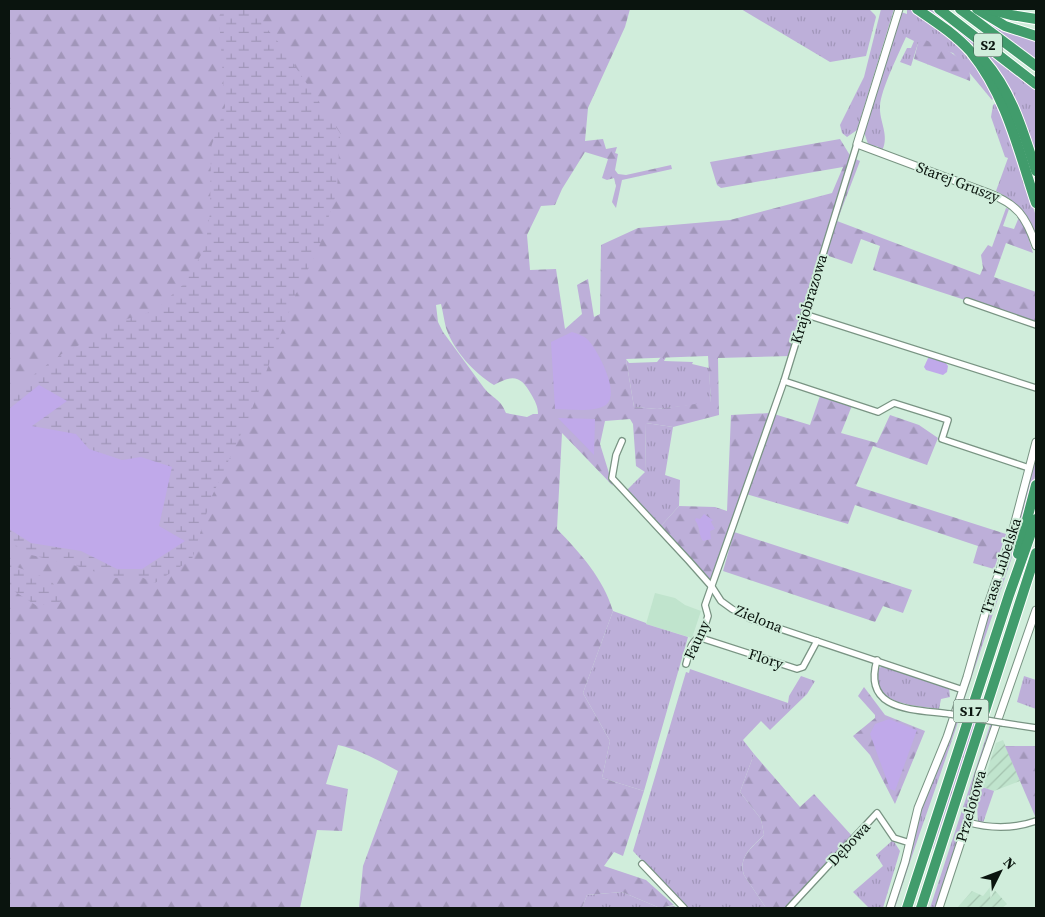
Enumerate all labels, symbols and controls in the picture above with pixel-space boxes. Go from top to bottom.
road number: S2 [974,34,1002,56]
street label: Starej Gruszy [913,156,1003,207]
street label: Krajobrazowa [785,251,832,346]
street label: Trasa Lubelska [975,515,1026,617]
street label: Zielona [732,599,786,638]
street label: Fauny [678,617,715,663]
street label: Flory [746,643,787,674]
road number: S17 [954,699,988,722]
street label: Przelotowa [950,767,991,844]
street label: Dębowa [823,817,875,871]
north arrow [975,847,1025,897]
text: N [999,853,1021,874]

